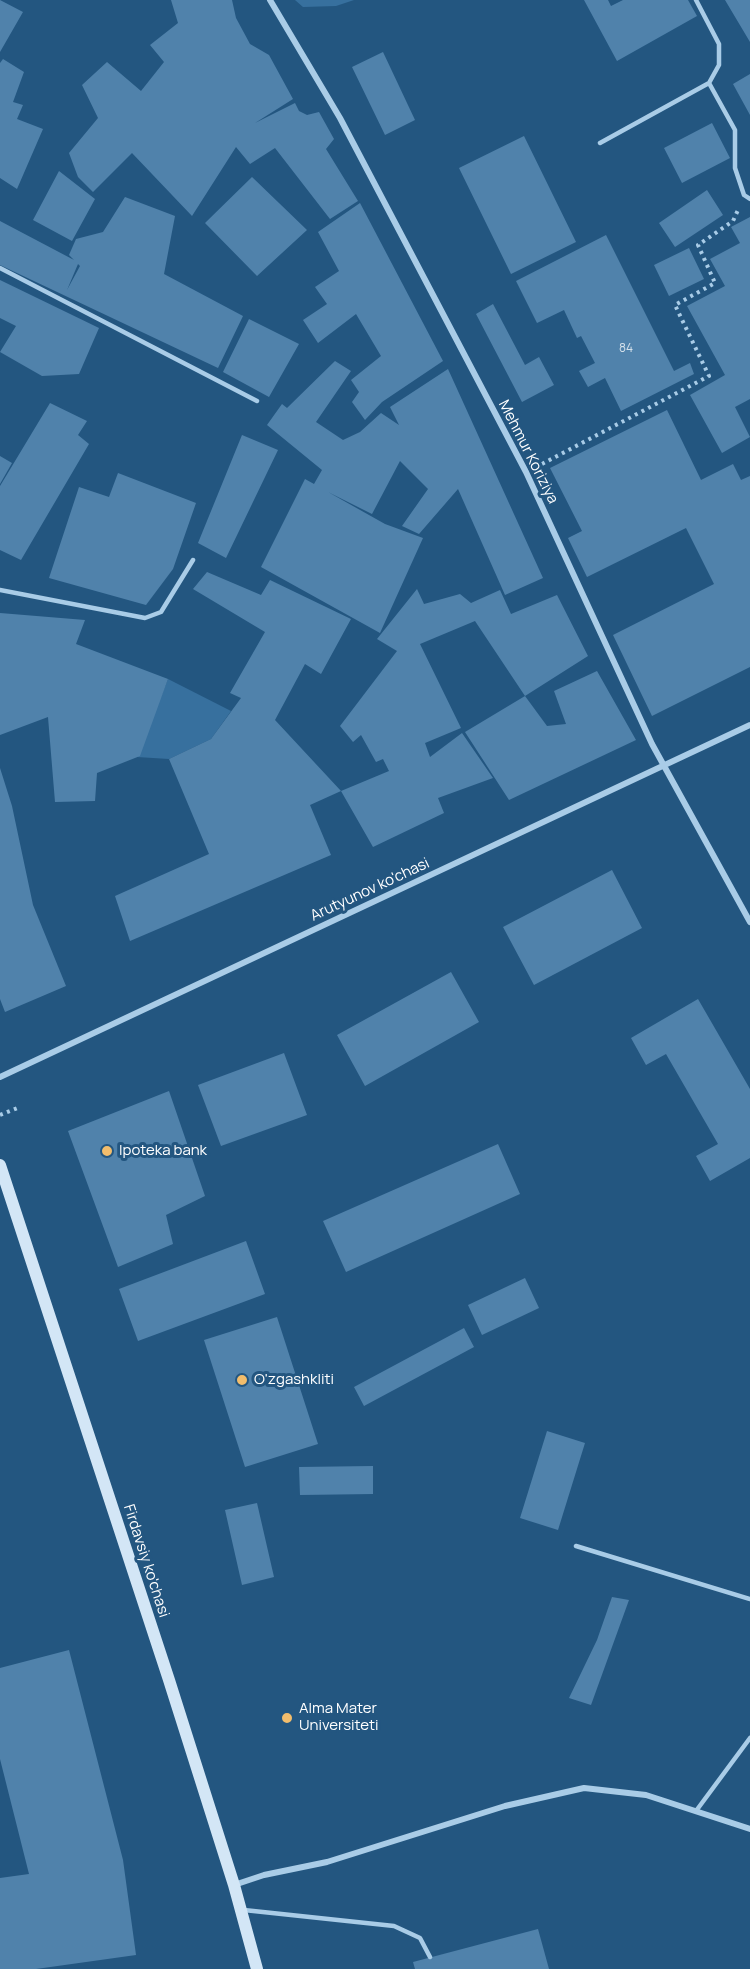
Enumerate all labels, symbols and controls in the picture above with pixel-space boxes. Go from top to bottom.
house number: 84 [619,342,633,356]
street label: Mehmur Koriziya [494,397,562,507]
street label: Arutyunov ko'chasi [308,855,432,925]
place label: Ipoteka bank [119,1142,207,1160]
marker: Ipoteka bank [100,1144,114,1158]
place label: O'zgashkliti [254,1371,334,1389]
marker: O'zgashkliti [235,1373,249,1387]
street label: Firdavsiy ko'chasi [119,1502,173,1620]
place label: Alma Mater Universiteti [299,1700,378,1735]
marker: Alma Mater Universiteti [280,1711,294,1725]

